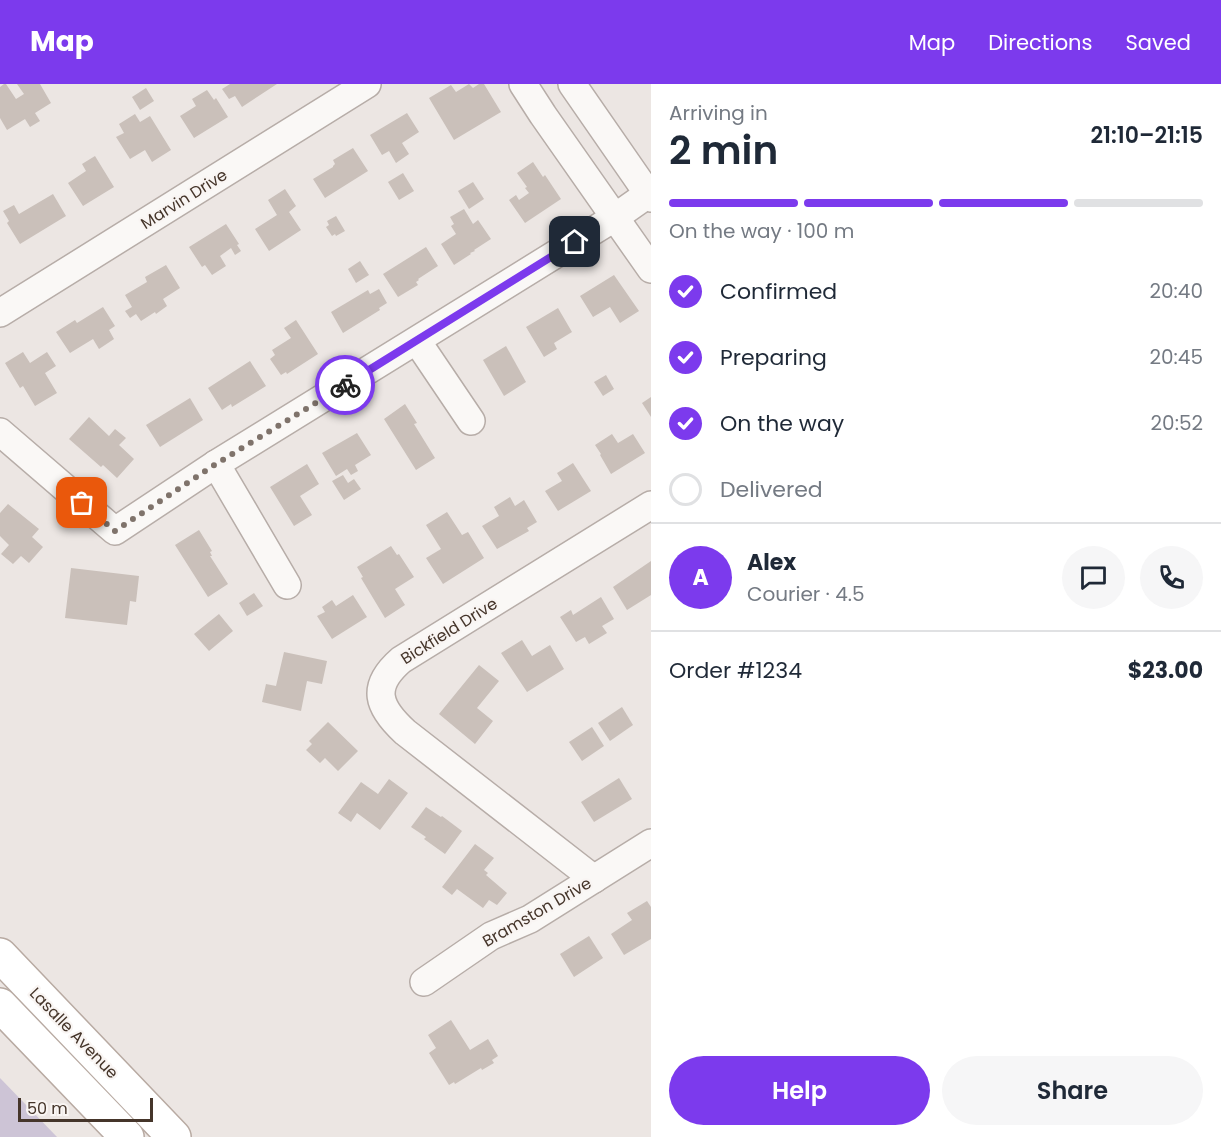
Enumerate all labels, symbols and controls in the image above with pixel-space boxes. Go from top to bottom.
text: Map [30,22,94,61]
text: Map [909,28,955,57]
text: Directions [988,28,1092,57]
text: Saved [1125,28,1191,57]
text: Arriving in [669,99,768,127]
text: 21:10–21:15 [1090,120,1203,151]
text: 2 min [669,123,778,178]
street label: Marvin Drive [136,163,232,235]
pin [549,216,600,267]
text: On the way · 100 m [669,217,854,245]
icon: home [558,225,591,258]
icon: check [669,275,702,308]
text: Confirmed [720,276,837,307]
text: 20:40 [1150,277,1203,305]
icon: check [669,341,702,374]
text: Preparing [720,342,827,373]
text: 20:45 [1150,343,1203,371]
courier [315,355,375,415]
icon: bike [329,369,362,402]
icon: check [669,407,702,440]
text: On the way [720,408,844,439]
text: 20:52 [1151,409,1203,437]
text: Delivered [720,474,823,505]
pin [56,477,107,528]
icon: bag [65,486,98,519]
button: chat [1062,546,1125,609]
button: phone [1140,546,1203,609]
text: Alex [747,547,796,578]
text: A [692,562,709,593]
text: Courier · 4.5 [747,580,865,608]
street label: Bickfield Drive [396,592,502,670]
text: Order #1234 [669,655,802,686]
text: $23.00 [1128,655,1203,686]
street label: Bramston Drive [478,871,596,952]
street label: Lasalle Avenue [24,982,124,1084]
button: Help [669,1056,930,1125]
button: Share [942,1056,1203,1125]
scale bar [18,1095,153,1122]
text: 50 m [27,1097,68,1120]

